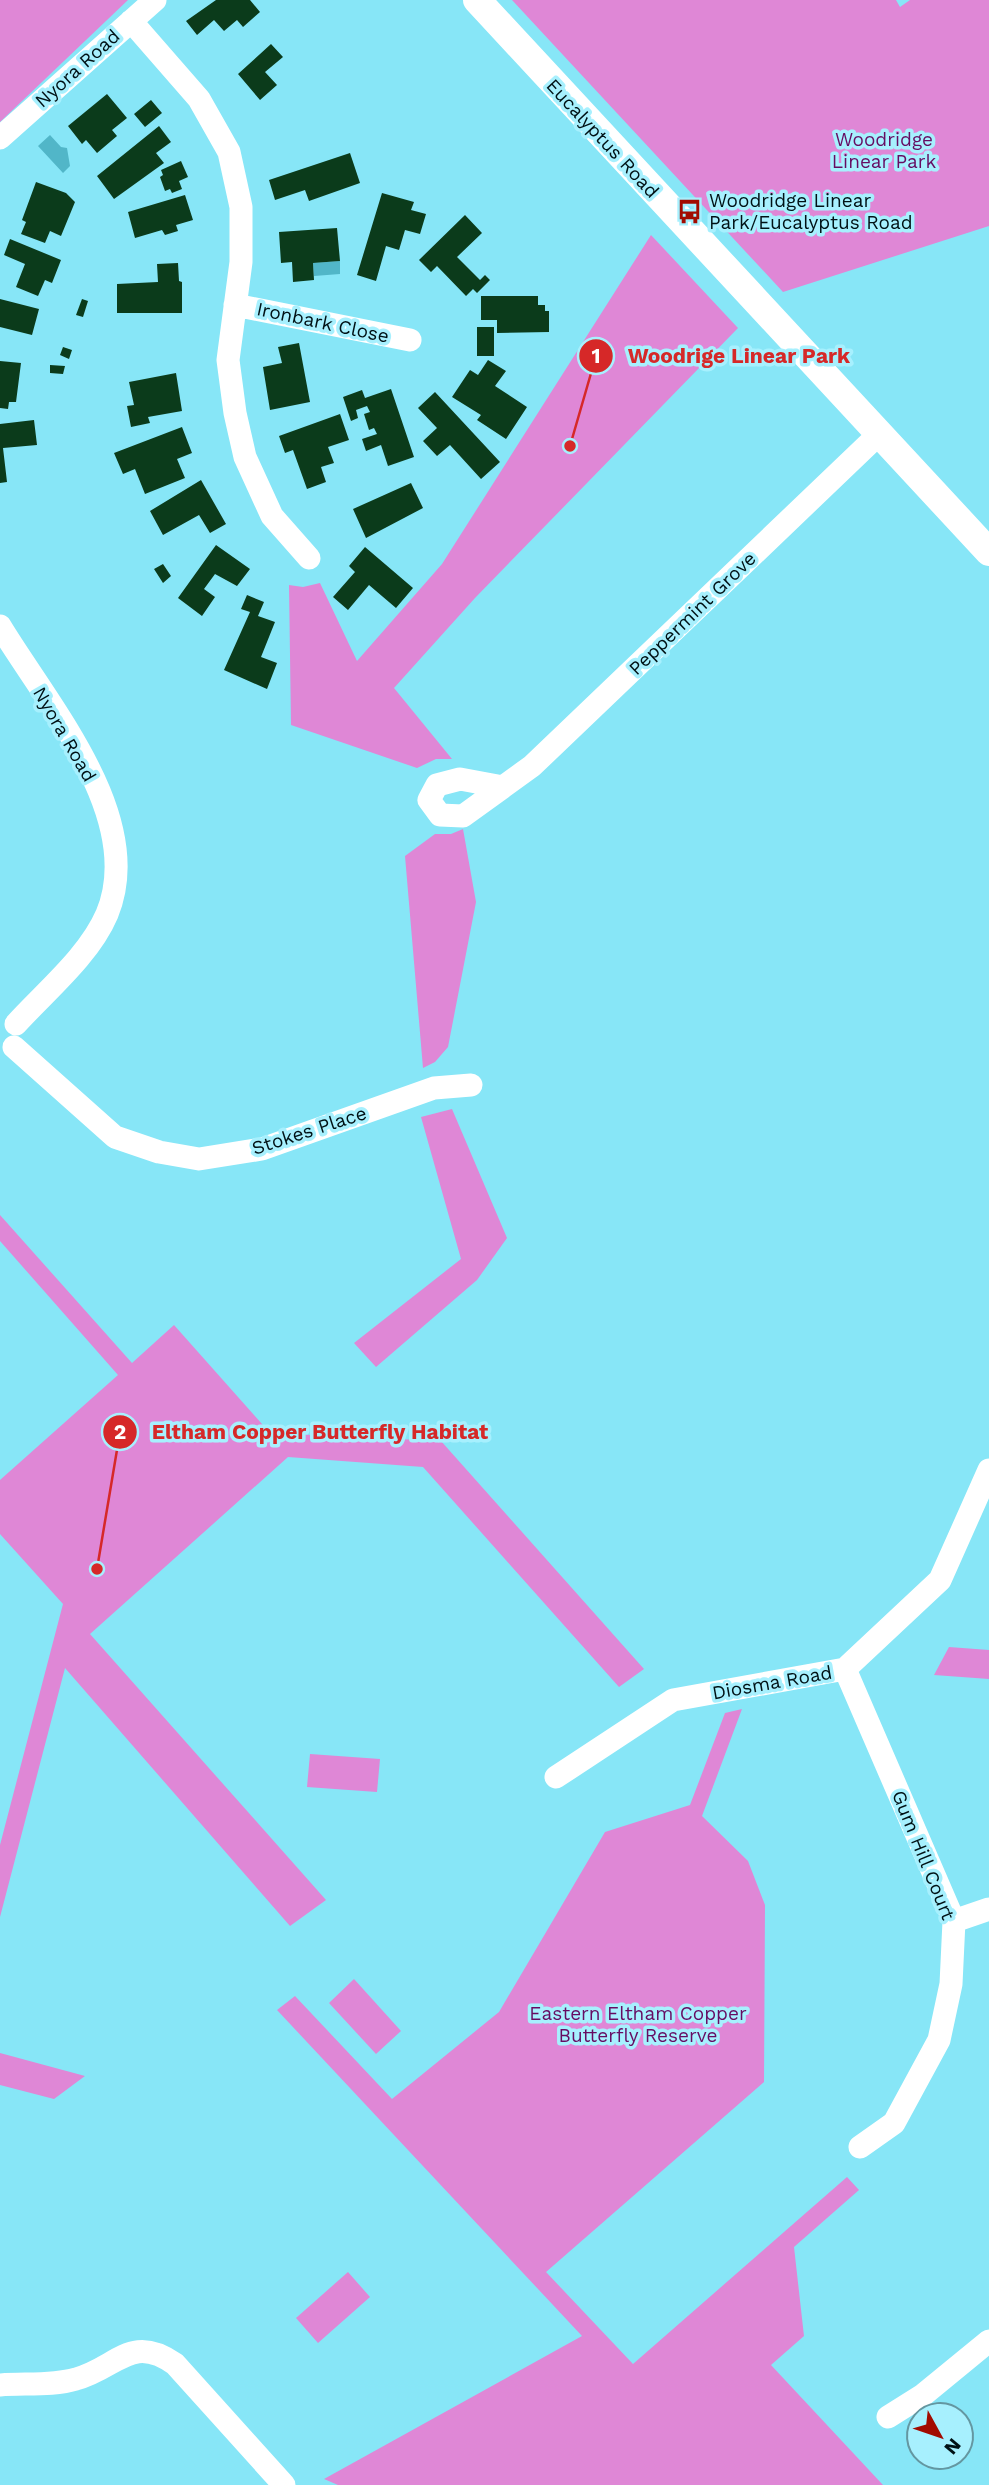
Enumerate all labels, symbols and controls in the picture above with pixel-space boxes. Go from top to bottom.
street label: Nyora Road [30,24,124,112]
street label: Eucalyptus Road [542,74,664,203]
park label: Woodridge Linear Park [832,128,937,173]
place label: Woodridge Linear Park/Eucalyptus Road [709,189,913,234]
bus stop icon: Woodridge Linear Park/Eucalyptus Road [675,197,703,225]
street label: Ironbark Close [255,297,391,348]
callout: Woodrige Linear Park [579,335,864,377]
text: 1 [591,343,601,368]
text: Woodrige Linear Park [628,343,851,368]
street label: Peppermint Grove [624,547,761,680]
street label: Nyora Road [28,683,101,786]
street label: Stokes Place [249,1101,369,1160]
callout: Eltham Copper Butterfly Habitat [102,1411,503,1453]
text: 2 [114,1419,126,1444]
text: Eltham Copper Butterfly Habitat [152,1419,488,1444]
street label: Diosma Road [710,1661,834,1704]
street label: Gum Hill Court [887,1787,960,1923]
park label: Eastern Eltham Copper Butterfly Reserve [529,2002,747,2047]
north arrow [905,2401,975,2471]
text: N [939,2434,966,2459]

